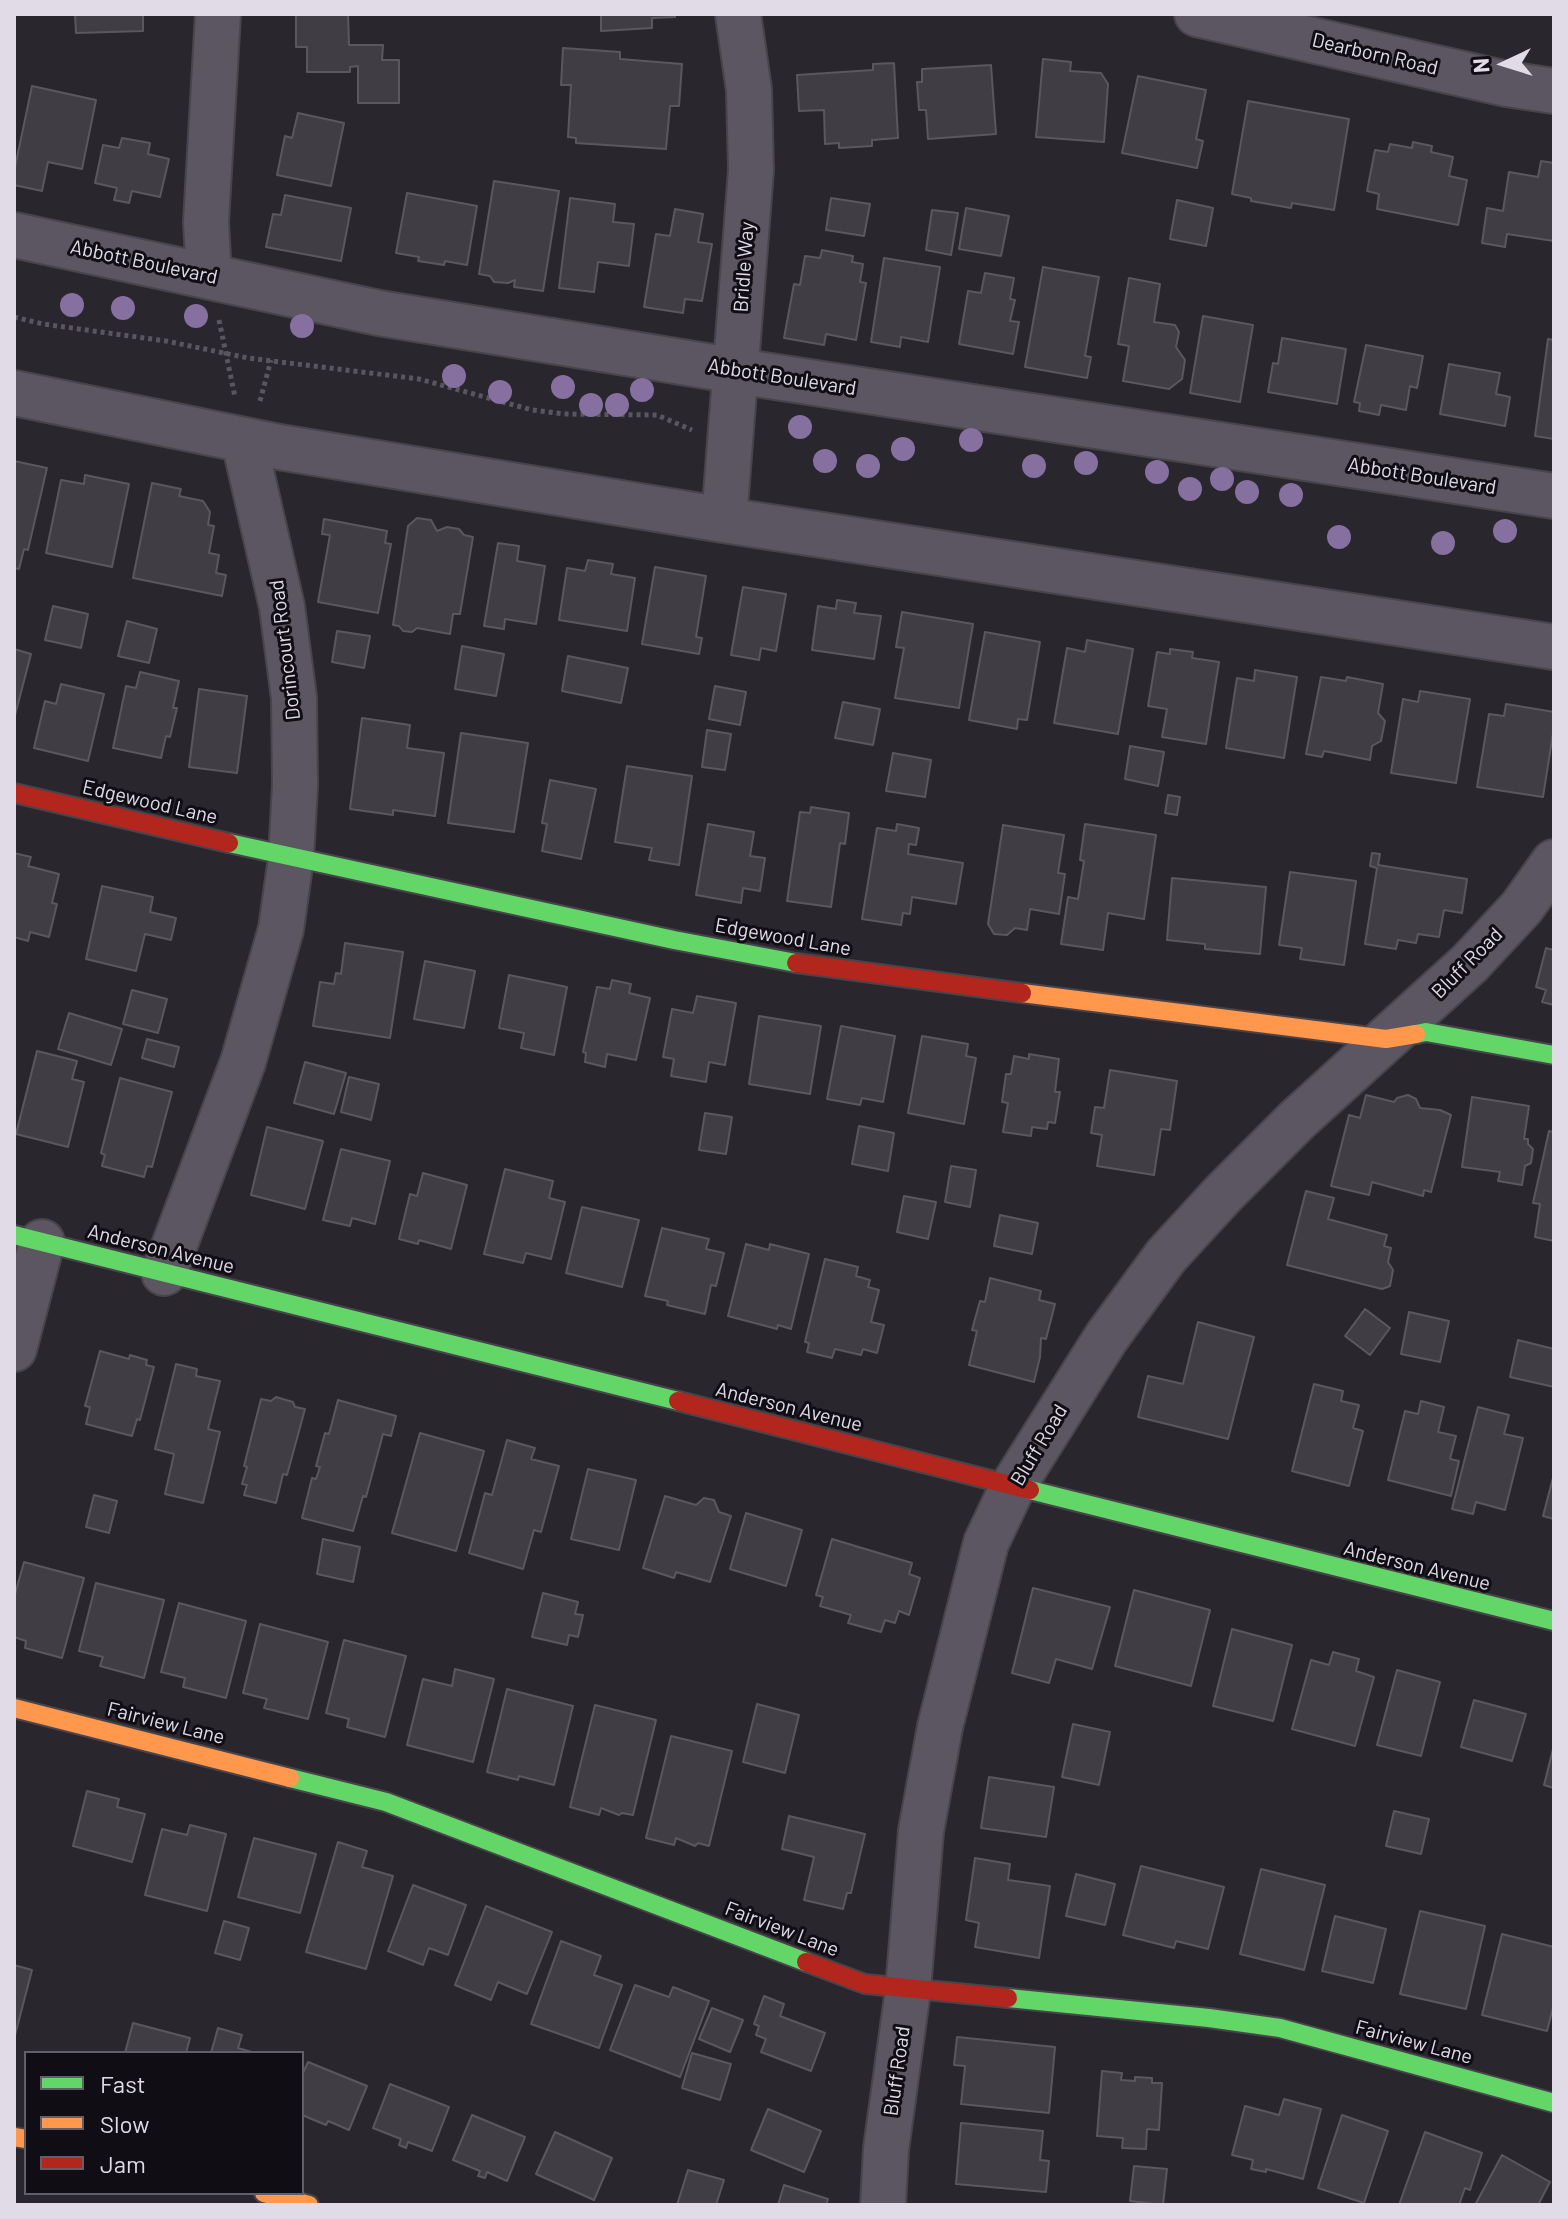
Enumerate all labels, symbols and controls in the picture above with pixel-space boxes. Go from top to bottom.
north arrow [1464,24,1544,104]
street label: Dearborn Road [1310,28,1440,80]
text: N [1467,57,1494,74]
street label: Bridle Way [729,221,759,313]
street label: Abbott Boulevard [68,235,220,289]
street label: Abbott Boulevard [706,353,858,401]
street label: Abbott Boulevard [1346,452,1498,500]
street label: Dorincourt Road [264,578,306,722]
street label: Edgewood Lane [80,775,220,829]
street label: Edgewood Lane [713,913,853,961]
street label: Bluff Road [1427,923,1507,1003]
street label: Anderson Avenue [85,1219,237,1279]
street label: Anderson Avenue [713,1377,865,1437]
street label: Bluff Road [1005,1400,1073,1490]
street label: Anderson Avenue [1341,1536,1493,1596]
street label: Fairview Lane [105,1697,227,1749]
street label: Fairview Lane [722,1896,842,1962]
street label: Fairview Lane [1353,2015,1475,2069]
street label: Bluff Road [879,2025,915,2117]
legend [24,2051,304,2195]
text: Fast [100,2069,145,2098]
text: Slow [100,2109,149,2138]
text: Jam [100,2149,146,2178]

